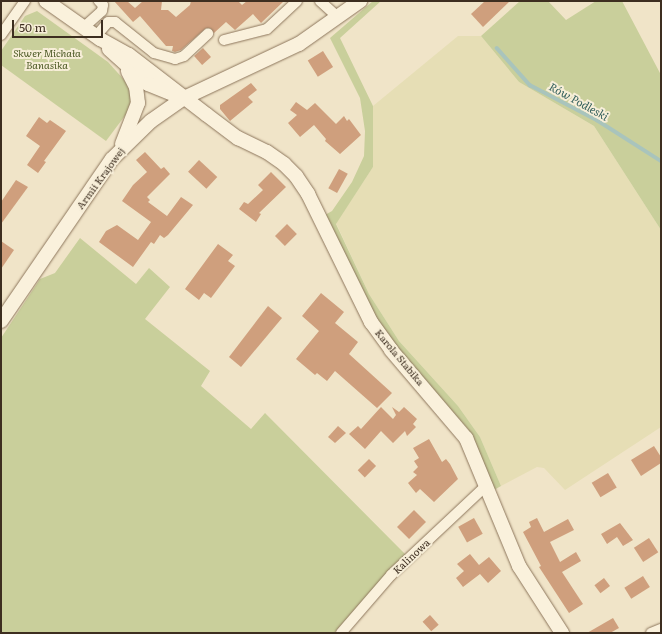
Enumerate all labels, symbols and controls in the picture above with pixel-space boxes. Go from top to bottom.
scale bar [14,12,105,38]
text: 50 m [19,18,46,36]
park label: Skwer Michała Banasika [13,46,81,70]
water label: Rów Podleski [547,79,611,123]
street label: Armii Krajowej [74,145,126,211]
street label: Karola Stabika [373,327,427,387]
street label: Kalinowa [390,536,432,576]

